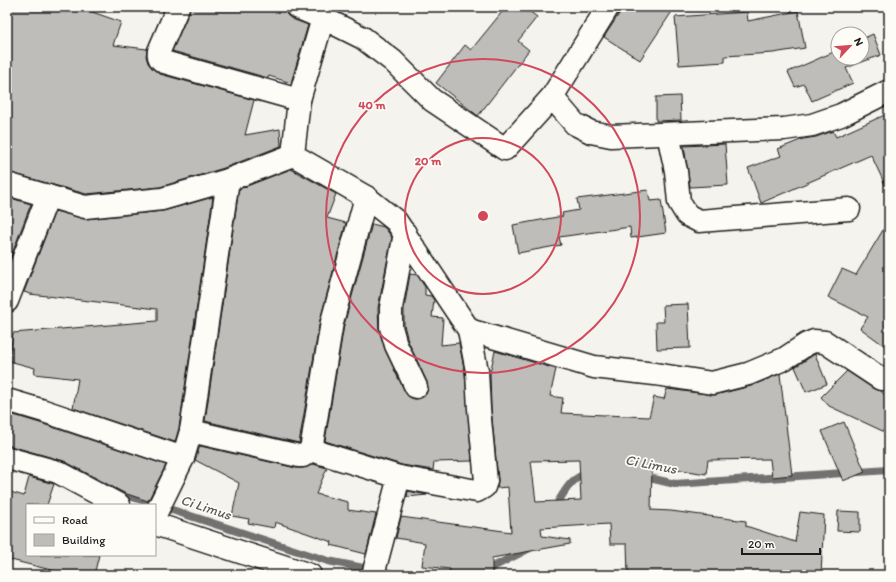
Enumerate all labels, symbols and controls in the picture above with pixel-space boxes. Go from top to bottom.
north arrow [830,26,870,66]
text: N [851,36,866,48]
text: 40 m [358,98,387,112]
text: 20 m [415,154,442,168]
centre of rings [476,209,490,223]
water label: Ci Limus [624,451,679,478]
water label: Ci Limus [178,491,234,524]
legend [26,504,156,556]
text: Road [62,513,88,527]
scale bar [742,530,820,556]
text: Building [62,533,106,547]
text: 20 m [748,537,775,551]

